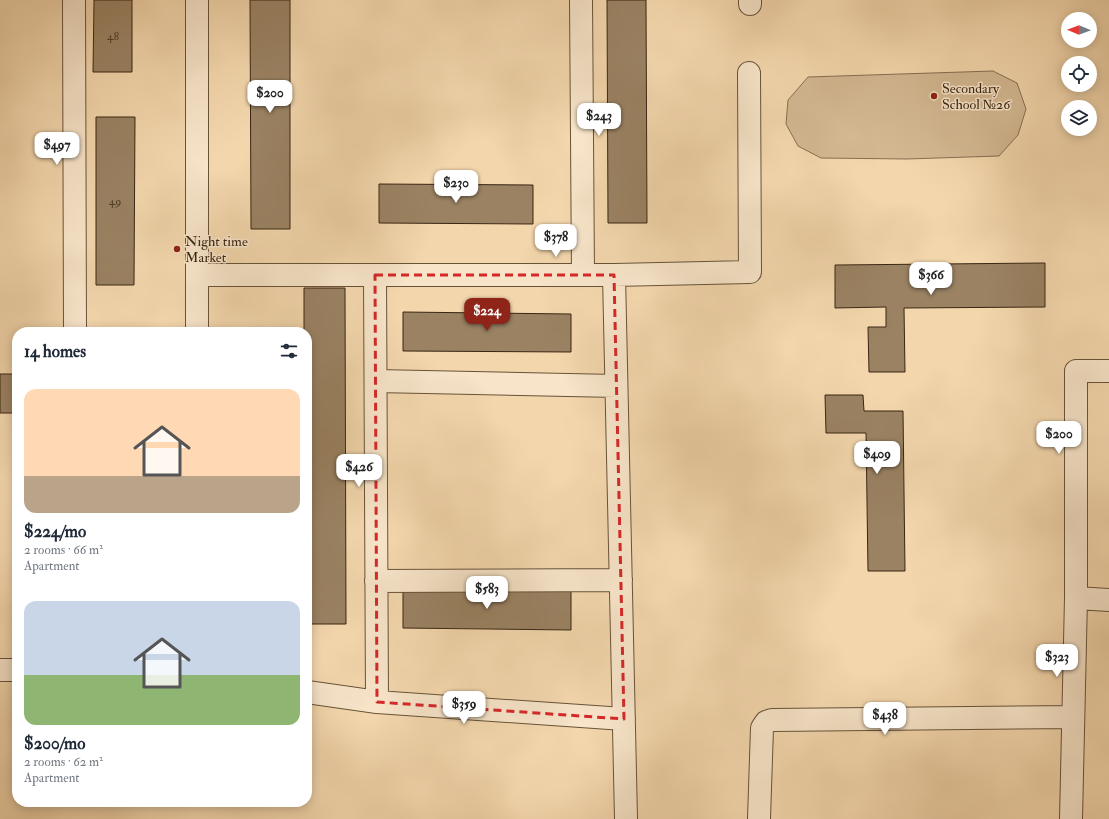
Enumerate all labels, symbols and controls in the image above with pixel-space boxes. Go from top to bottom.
north arrow [1061,12,1097,48]
map controls [1061,12,1097,136]
house number: 48 [107,29,119,44]
button: locate [1061,56,1097,92]
pin: $200 [246,80,294,114]
place label: Secondary School №26 [942,80,1011,113]
text: $200 [256,85,284,101]
marker: Secondary School №26 [929,91,939,101]
button: layers [1061,100,1097,136]
pin: $243 [575,103,623,137]
text: $243 [586,108,612,124]
pin: $497 [33,132,81,166]
text: $497 [44,137,71,153]
pin: $230 [432,170,480,204]
text: $230 [443,175,469,191]
house number: 49 [109,194,121,209]
pin: $378 [532,224,580,258]
text: $378 [544,229,568,245]
place label: Night time Market [185,233,248,266]
marker: Night time Market [172,244,182,254]
pin: $366 [907,262,955,296]
text: $366 [918,267,944,283]
pin: $224 [463,298,511,332]
text: $224 [473,303,501,319]
icon: filters [278,340,300,362]
text: 14 homes [24,341,86,362]
icon: home [126,415,198,487]
pin: $200 [1035,421,1083,455]
text: $200 [1045,426,1073,442]
pin: $409 [853,441,901,475]
text: $409 [863,446,891,462]
pin: $426 [335,454,383,488]
text: $426 [345,459,373,475]
text: $224/mo [24,521,86,542]
text: 2 rooms · 66 m² [24,542,103,558]
text: Apartment [24,558,80,574]
pin: $583 [463,576,511,610]
text: $583 [475,581,499,597]
icon: home [126,627,198,699]
pin: $323 [1033,644,1081,678]
text: $323 [1045,649,1069,665]
pin: $359 [440,691,488,725]
text: $359 [452,696,476,712]
pin: $438 [861,702,909,736]
text: $438 [872,707,898,723]
text: $200/mo [24,733,85,754]
text: 2 rooms · 62 m² [24,754,103,770]
text: Apartment [24,770,80,786]

